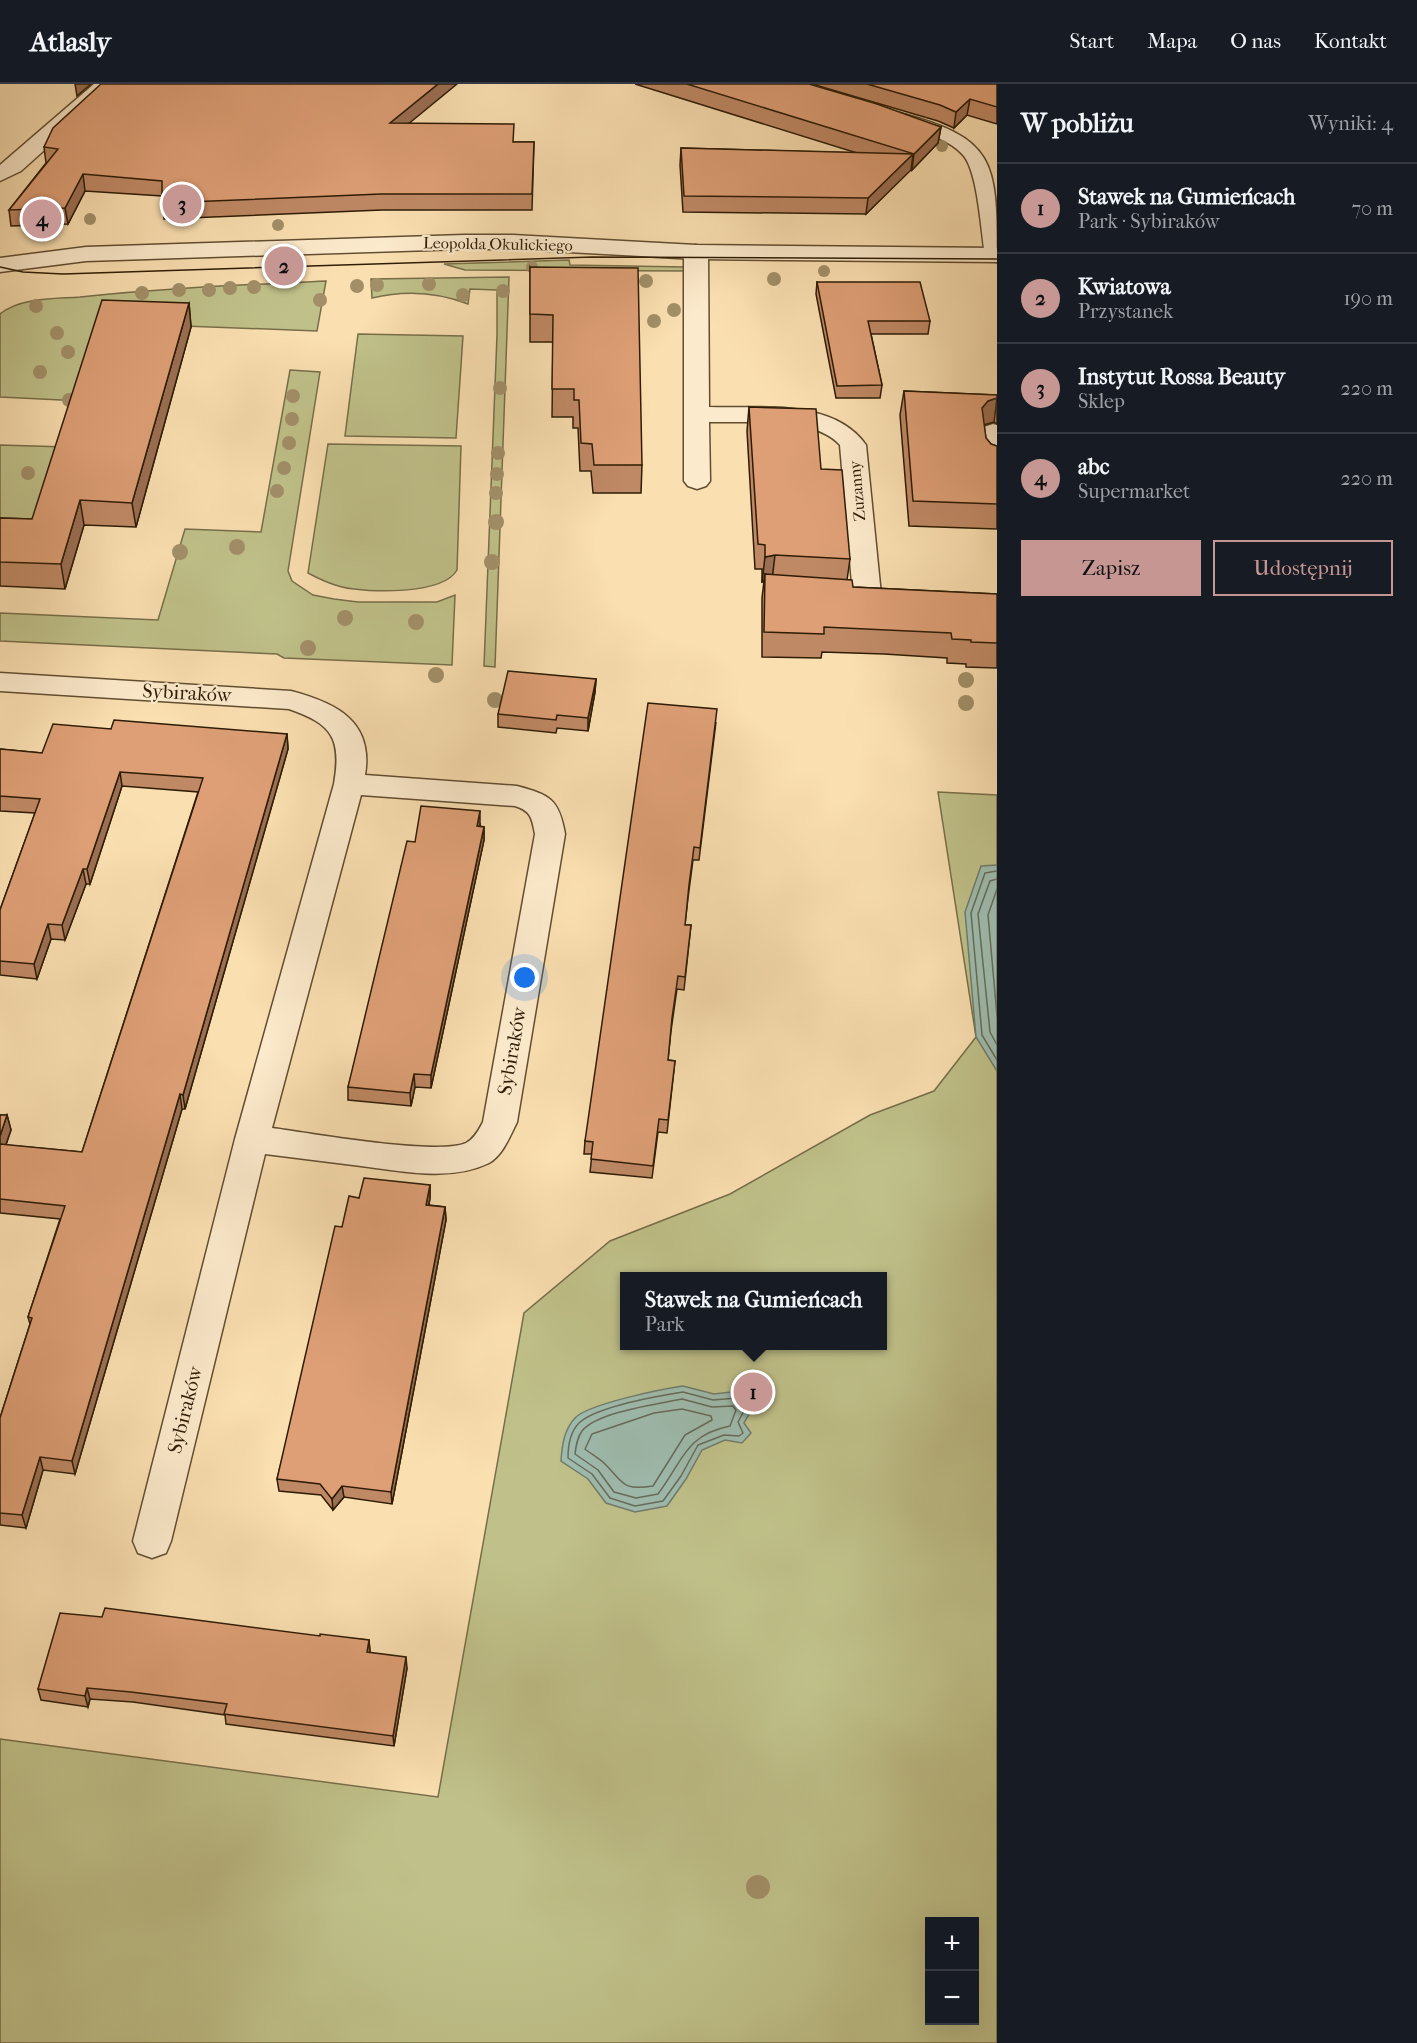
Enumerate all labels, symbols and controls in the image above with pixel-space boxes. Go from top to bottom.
text: Atlasly [30,25,111,58]
text: Start [1070,29,1114,53]
text: Mapa [1147,29,1197,53]
text: O nas [1230,29,1281,53]
text: Kontakt [1314,29,1387,53]
text: W pobliżu [1021,108,1134,139]
text: Wyniki: 4 [1309,112,1393,135]
pin: 3 [162,182,201,226]
text: Stawek na Gumieńcach [1078,184,1295,210]
pin: 4 [22,196,62,242]
text: 1 [1037,197,1044,220]
text: 70 m [1351,197,1393,220]
text: Park · Sybiraków [1078,210,1220,233]
street label: Leopolda Okulickiego [423,233,573,255]
pin: 2 [264,244,304,288]
text: Kwiatowa [1078,274,1171,300]
text: 2 [1035,287,1046,310]
text: 190 m [1343,287,1393,310]
text: Przystanek [1078,300,1173,323]
text: Instytut Rossa Beauty [1078,364,1285,390]
text: 3 [1036,377,1045,400]
text: 220 m [1340,377,1393,400]
text: Sklep [1078,390,1125,413]
text: abc [1078,454,1109,480]
street label: Zuzanny [845,459,869,522]
text: 4 [1035,467,1046,490]
text: 220 m [1340,467,1393,490]
text: Supermarket [1078,480,1190,503]
button: Zapisz [1021,540,1201,596]
button: Udostępnij [1213,540,1393,596]
street label: Sybiraków [142,679,233,707]
your location [510,963,539,992]
street label: Sybiraków [493,1004,531,1097]
popup [620,1272,887,1350]
text: Stawek na Gumieńcach [645,1287,862,1313]
text: Park [645,1313,685,1336]
street label: Sybiraków [163,1363,207,1456]
pin: 1 [734,1370,772,1414]
map controls [925,1917,979,2025]
button: + [925,1917,979,1971]
button: − [925,1971,979,2025]

